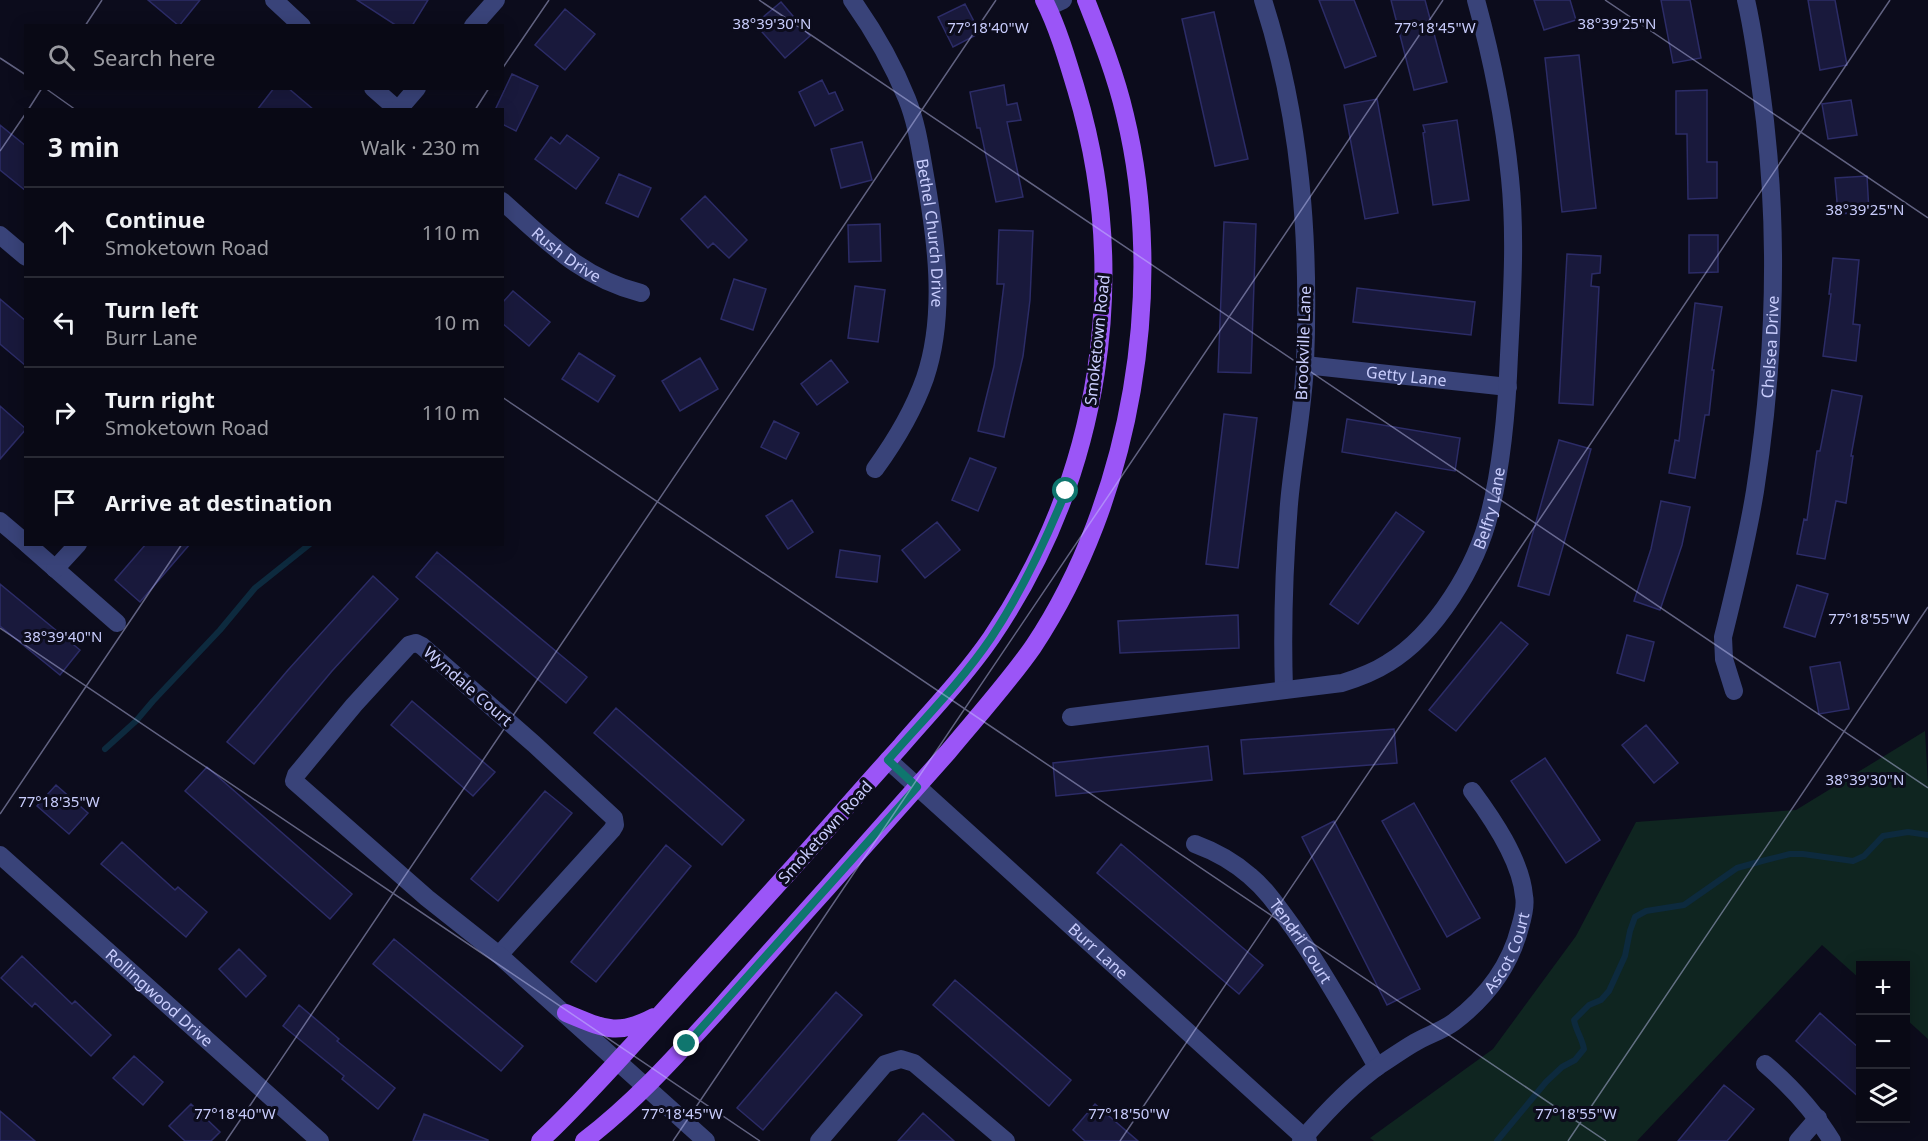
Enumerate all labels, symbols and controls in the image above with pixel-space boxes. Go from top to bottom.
text: 38°39'30"N [733,13,811,33]
text: 38°39'25"N [1578,13,1656,33]
text: 77°18'40"W [947,17,1029,37]
text: 77°18'45"W [1394,17,1476,37]
search box [24,24,504,90]
icon: search [45,41,78,74]
text: Search here [93,42,215,72]
text: 3 min [48,129,120,165]
text: Walk · 230 m [361,134,480,161]
street label: Bethel Church Drive [911,157,949,308]
text: 38°39'25"N [1826,199,1904,219]
text: Continue [105,204,205,234]
icon: ahead [48,216,81,249]
text: 110 m [422,219,480,246]
street label: Rush Drive [527,222,605,287]
text: Smoketown Road [105,234,269,261]
street label: Smoketown Road [1079,274,1115,406]
street label: Brookville Lane [1290,285,1316,401]
text: Turn left [105,294,199,324]
street label: Chelsea Drive [1756,295,1784,399]
icon: left [48,306,81,339]
text: 10 m [433,309,480,336]
text: Burr Lane [105,324,197,351]
street label: Getty Lane [1365,361,1448,391]
text: Turn right [105,384,215,414]
icon: right [48,396,81,429]
text: 110 m [422,399,480,426]
text: Smoketown Road [105,414,269,441]
street label: Belfry Lane [1468,466,1510,553]
route start [1052,477,1078,503]
icon: arrive [48,486,81,519]
text: Arrive at destination [105,487,332,517]
text: 77°18'55"W [1828,608,1910,628]
text: 38°39'40"N [24,626,102,646]
street label: Wyndale Court [419,641,517,731]
text: 38°39'30"N [1826,769,1904,789]
street label: Smoketown Road [773,776,877,888]
text: 77°18'35"W [18,791,100,811]
street label: Tendril Court [1265,894,1337,988]
street label: Ascot Court [1479,910,1534,998]
street label: Burr Lane [1064,918,1133,984]
street label: Rollingwood Drive [101,944,218,1052]
map controls [1856,961,1910,1123]
button: + [1856,961,1910,1015]
button: − [1856,1015,1910,1069]
route end [673,1030,699,1056]
button: layers [1856,1069,1910,1123]
text: 77°18'40"W [194,1103,276,1123]
text: 77°18'45"W [641,1103,723,1123]
text: 77°18'50"W [1088,1103,1170,1123]
text: 77°18'55"W [1535,1103,1617,1123]

